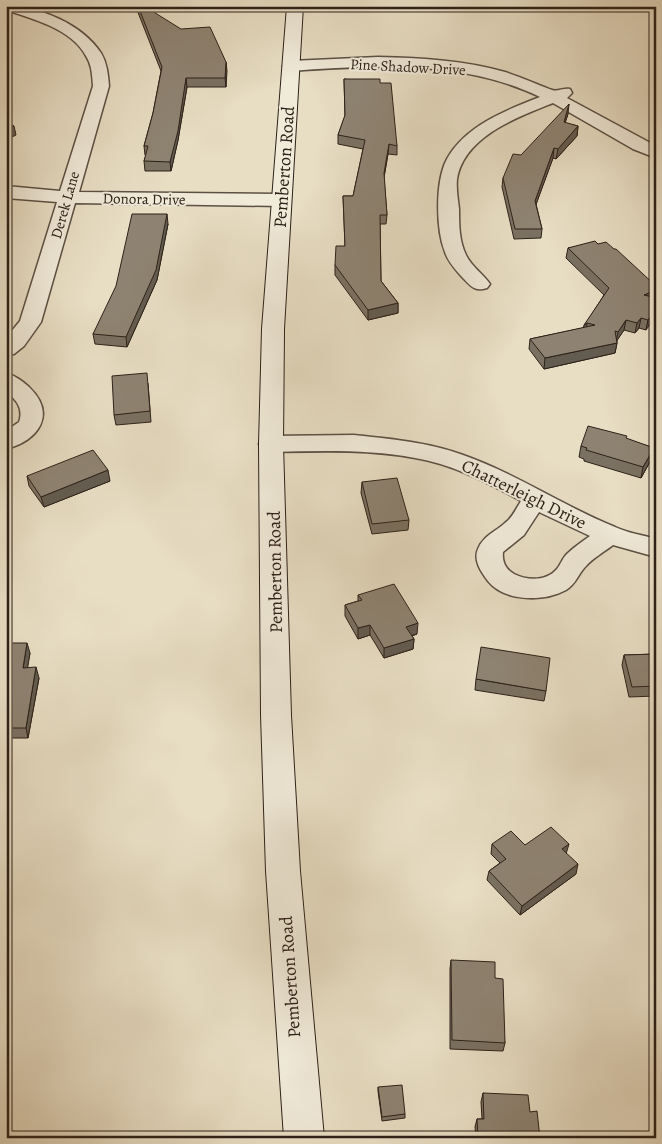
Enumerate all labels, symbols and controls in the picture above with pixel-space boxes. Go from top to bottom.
street label: Pine Shadow Drive [350,54,467,80]
street label: Pemberton Road [268,105,300,229]
street label: Derek Lane [46,169,84,241]
street label: Donora Drive [102,188,186,210]
street label: Chatterleigh Drive [458,453,590,535]
street label: Pemberton Road [262,510,288,633]
street label: Pemberton Road [274,915,306,1039]

